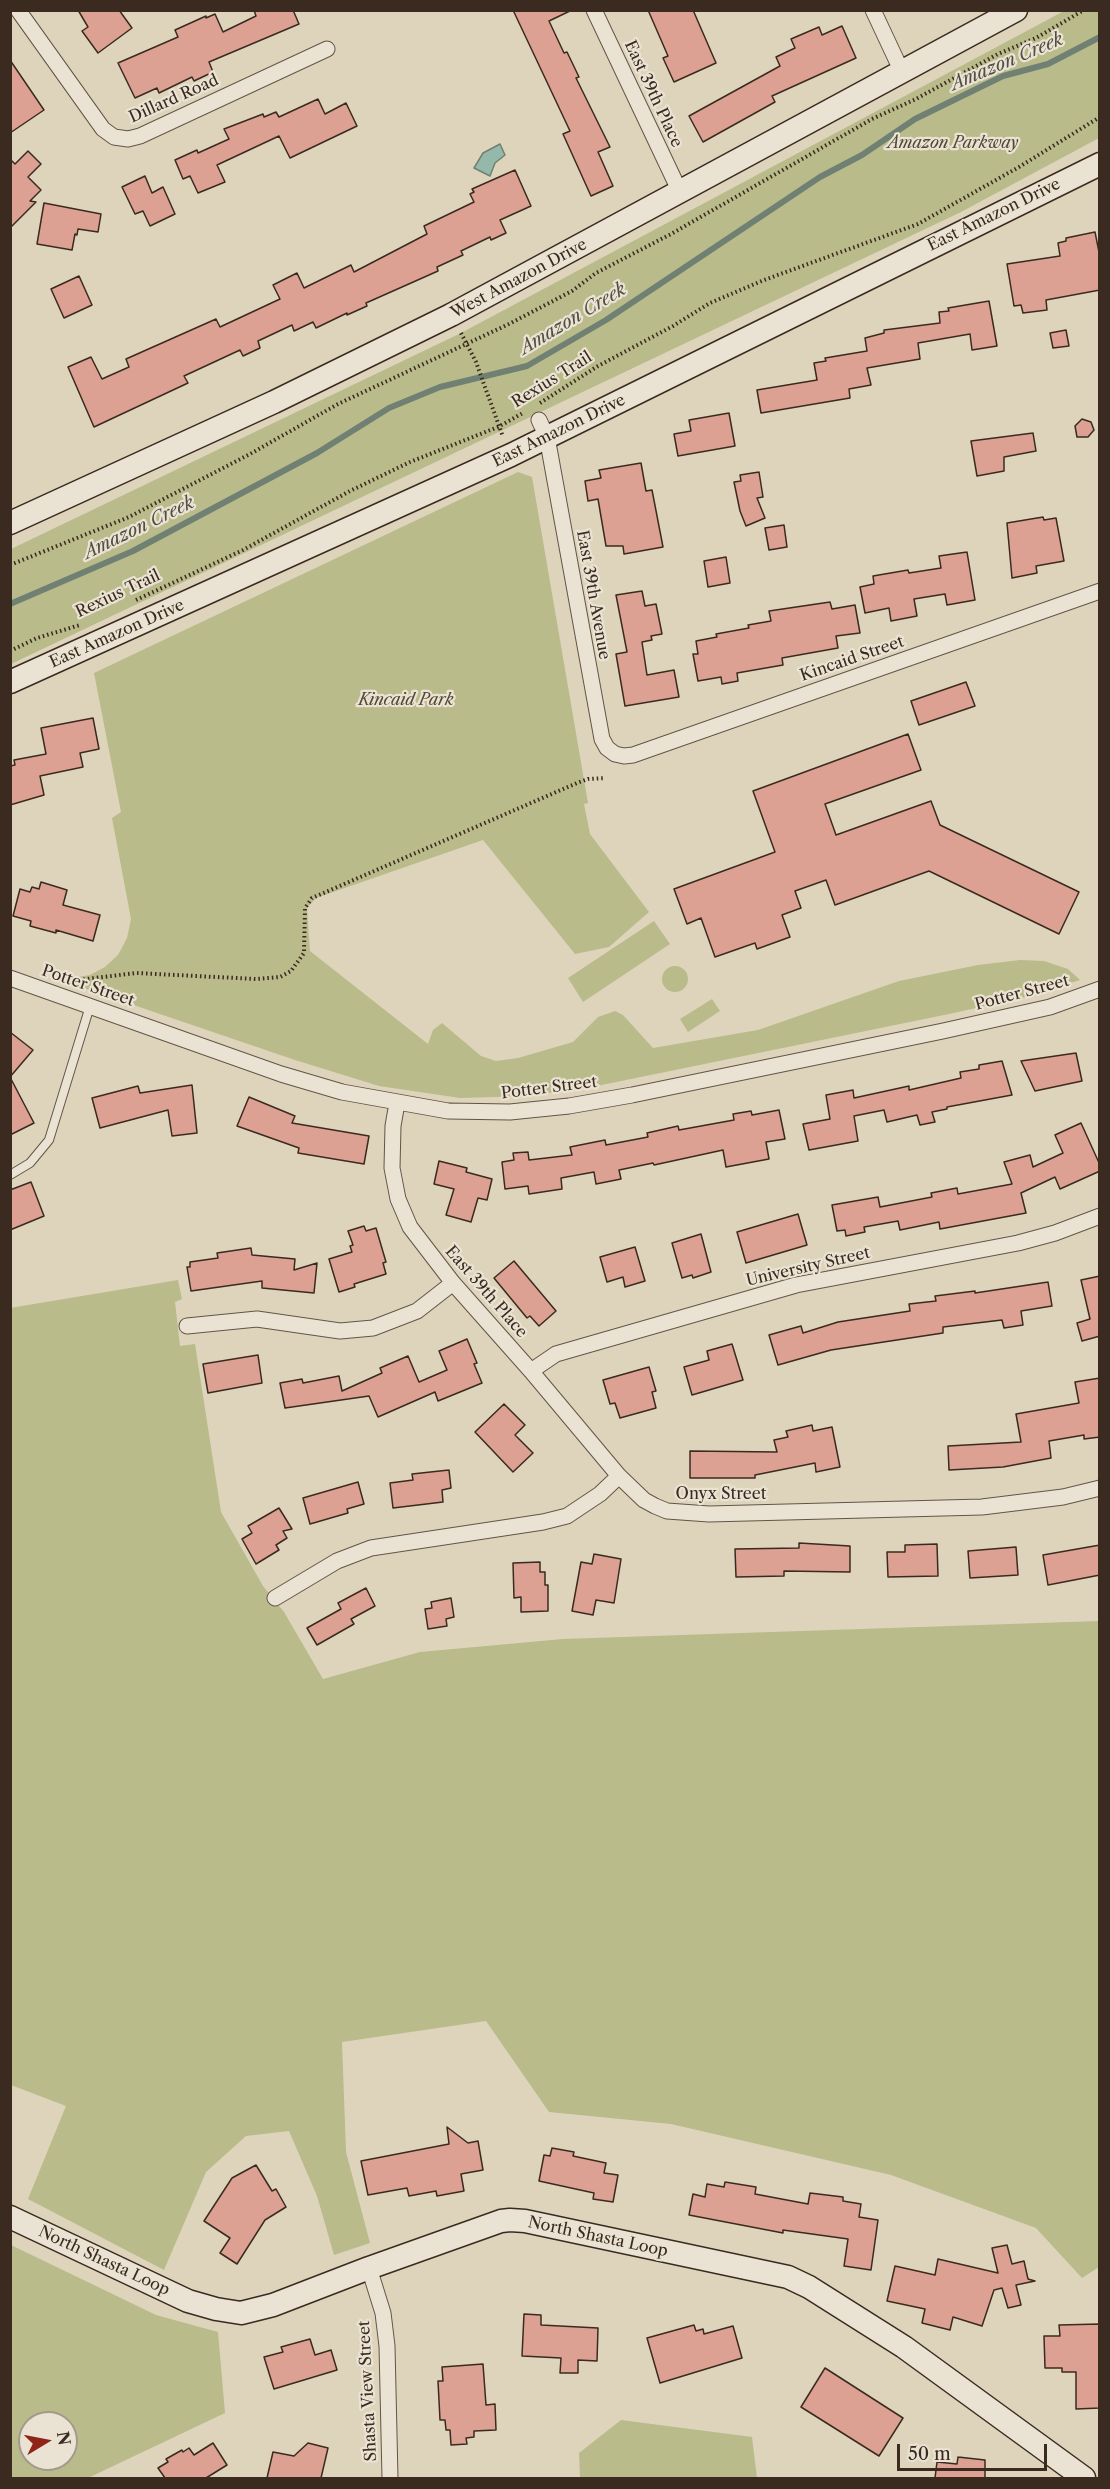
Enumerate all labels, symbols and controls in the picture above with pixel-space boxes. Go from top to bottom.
water label: Amazon Creek [947,29,1067,95]
street label: East 39th Place [620,38,686,150]
street label: Dillard Road [126,71,222,127]
park label: Amazon Parkway [887,133,1019,153]
street label: East Amazon Drive [924,175,1064,255]
street label: West Amazon Drive [448,235,590,323]
water label: Amazon Creek [516,279,630,359]
street label: Rexius Trail [508,348,596,412]
street label: East Amazon Drive [489,391,629,471]
water label: Amazon Creek [80,492,198,564]
street label: East 39th Avenue [572,529,614,661]
street label: Rexius Trail [73,566,163,622]
street label: East Amazon Drive [47,596,187,672]
street label: Kincaid Street [798,632,906,686]
park label: Kincaid Park [358,690,454,710]
street label: Potter Street [39,961,137,1011]
street label: Potter Street [973,971,1071,1015]
street label: Potter Street [500,1073,598,1103]
street label: East 39th Place [441,1242,531,1342]
street label: University Street [744,1243,872,1291]
street label: Onyx Street [676,1484,766,1504]
street label: North Shasta Loop [526,2213,670,2261]
street label: North Shasta Loop [35,2222,173,2300]
street label: Shasta View Street [355,2320,381,2462]
north arrow [18,2411,78,2471]
text: N [53,2430,75,2447]
scale bar [900,2432,1050,2470]
text: 50 m [908,2443,951,2465]

